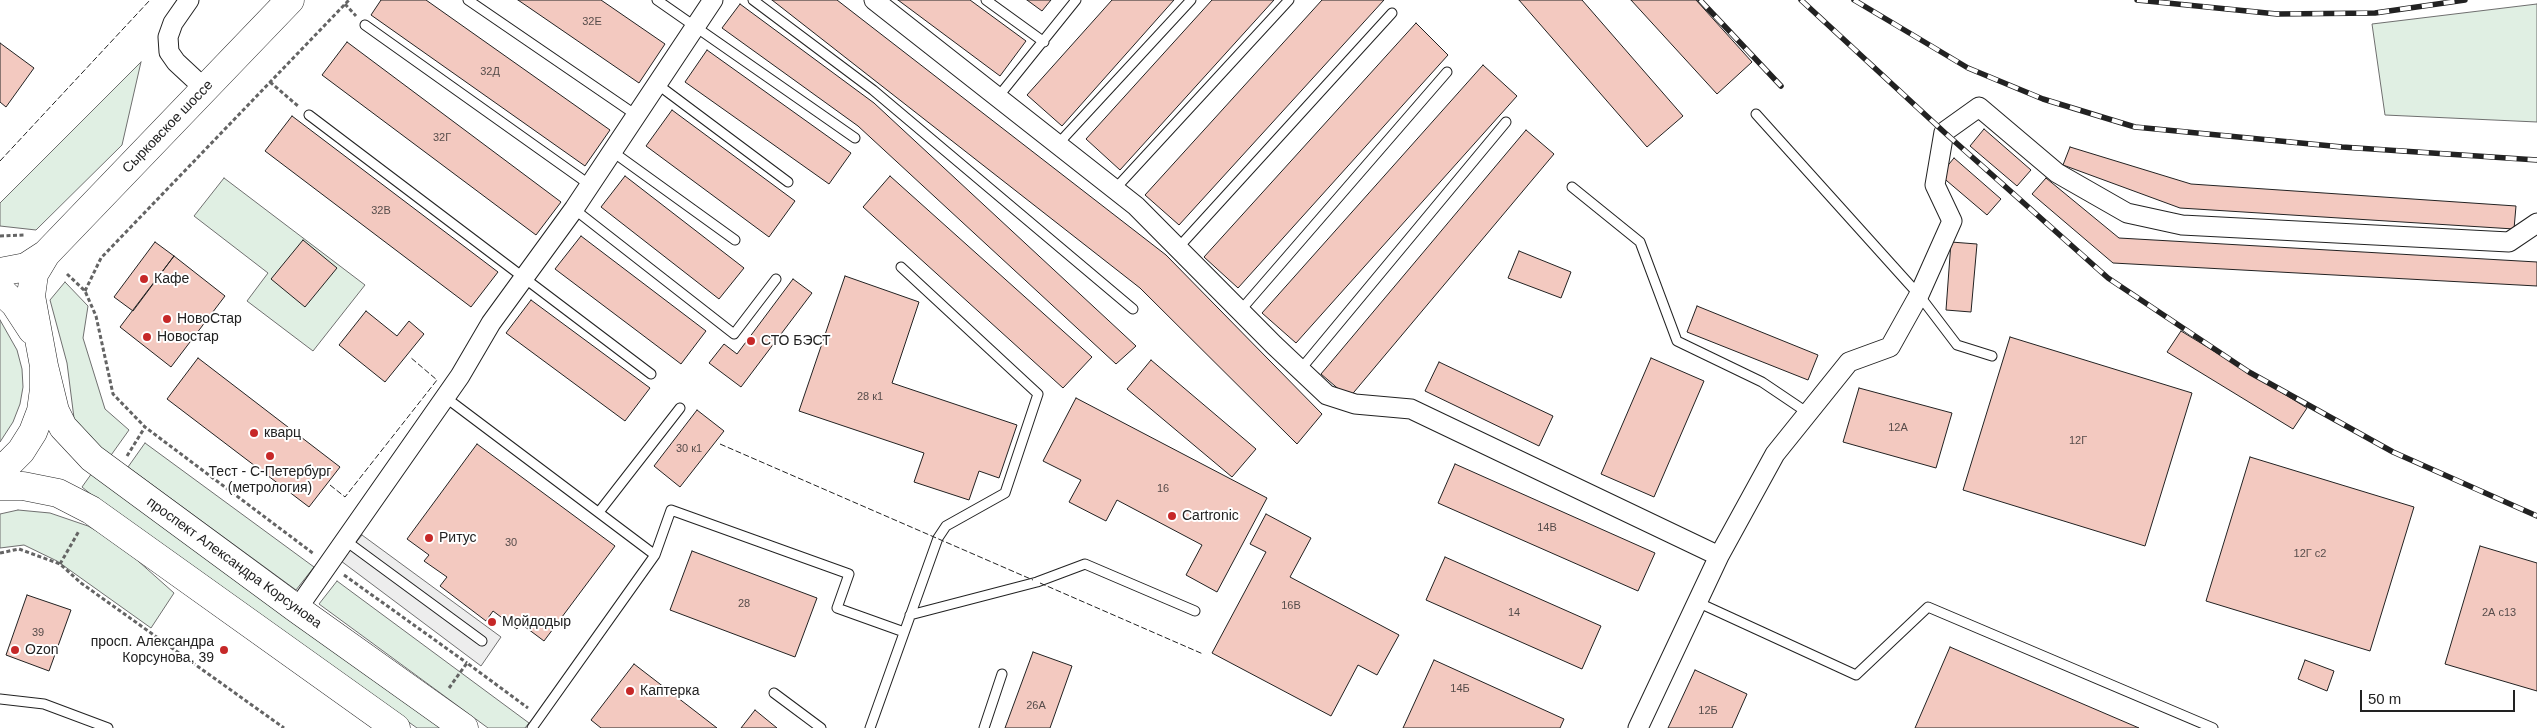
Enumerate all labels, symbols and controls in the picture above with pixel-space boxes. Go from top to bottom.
house number: 32Е [582,15,602,29]
house number: 32Д [480,65,500,79]
street label: Сырковское шоссе [119,77,217,177]
house number: 32Г [433,131,451,145]
house number: 32В [371,204,391,218]
place label: Кафе [154,271,189,287]
marker: Кафе [138,273,150,285]
place label: НовоСтар [177,311,242,327]
marker: НовоСтар [161,313,173,325]
place label: Новостар [157,329,219,345]
marker: Новостар [141,331,153,343]
place label: СТО БЭСТ [761,333,831,349]
marker: СТО БЭСТ [745,335,757,347]
house number: 28 к1 [857,390,883,404]
house number: 12А [1888,421,1908,435]
place label: кварц [264,425,301,441]
marker: кварц [248,427,260,439]
house number: 12Г [2069,434,2087,448]
house number: 30 к1 [676,442,702,456]
marker: Тест - С-Петербург (метрология) [264,450,276,462]
place label: Тест - С-Петербург (метрология) [209,464,331,497]
house number: 16 [1157,482,1169,496]
street label: проспект Александра Корсунова [143,494,325,632]
place label: Cartronic [1182,508,1239,524]
marker: Cartronic [1166,510,1178,522]
house number: 14В [1537,521,1557,535]
place label: Ритус [439,530,477,546]
marker: Ритус [423,532,435,544]
house number: 30 [505,536,517,550]
house number: 12Г с2 [2294,547,2326,561]
house number: 28 [738,597,750,611]
house number: 16В [1281,599,1301,613]
house number: 14 [1508,606,1520,620]
house number: 2А с13 [2482,606,2516,620]
place label: Мойдодыр [502,614,571,630]
marker: Мойдодыр [486,616,498,628]
house number: 39 [32,626,44,640]
place label: просп. Александра Корсунова, 39 [91,634,214,666]
place label: Ozon [25,642,58,658]
marker: Ozon [9,644,21,656]
marker: просп. Александра Корсунова, 39 [218,644,230,656]
scale bar [2362,680,2517,712]
house number: 14Б [1450,682,1470,696]
place label: Каптерка [640,683,700,699]
marker: Каптерка [624,685,636,697]
text: 50 m [2368,690,2401,707]
house number: 26А [1026,699,1046,713]
house number: 12Б [1698,704,1718,718]

